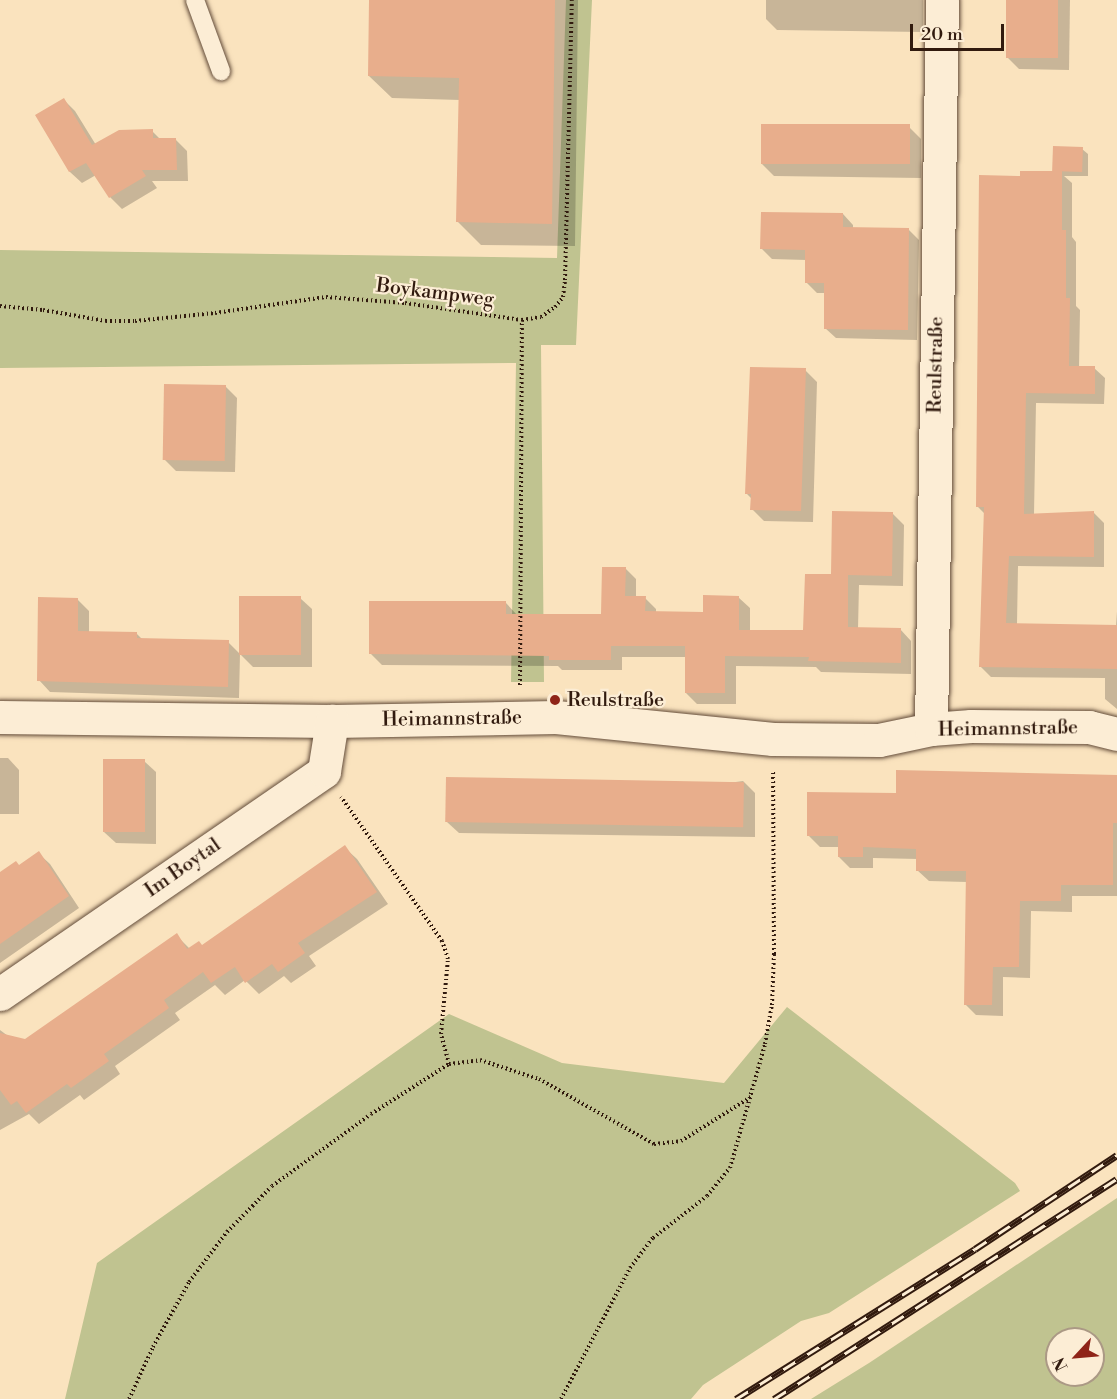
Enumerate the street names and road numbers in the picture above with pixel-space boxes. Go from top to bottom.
street label: Boykampweg [375,274,495,312]
street label: Reulstraße [923,316,949,414]
street label: Heimannstraße [382,706,522,732]
street label: Heimannstraße [938,716,1078,742]
street label: Im Boytal [140,833,226,903]

